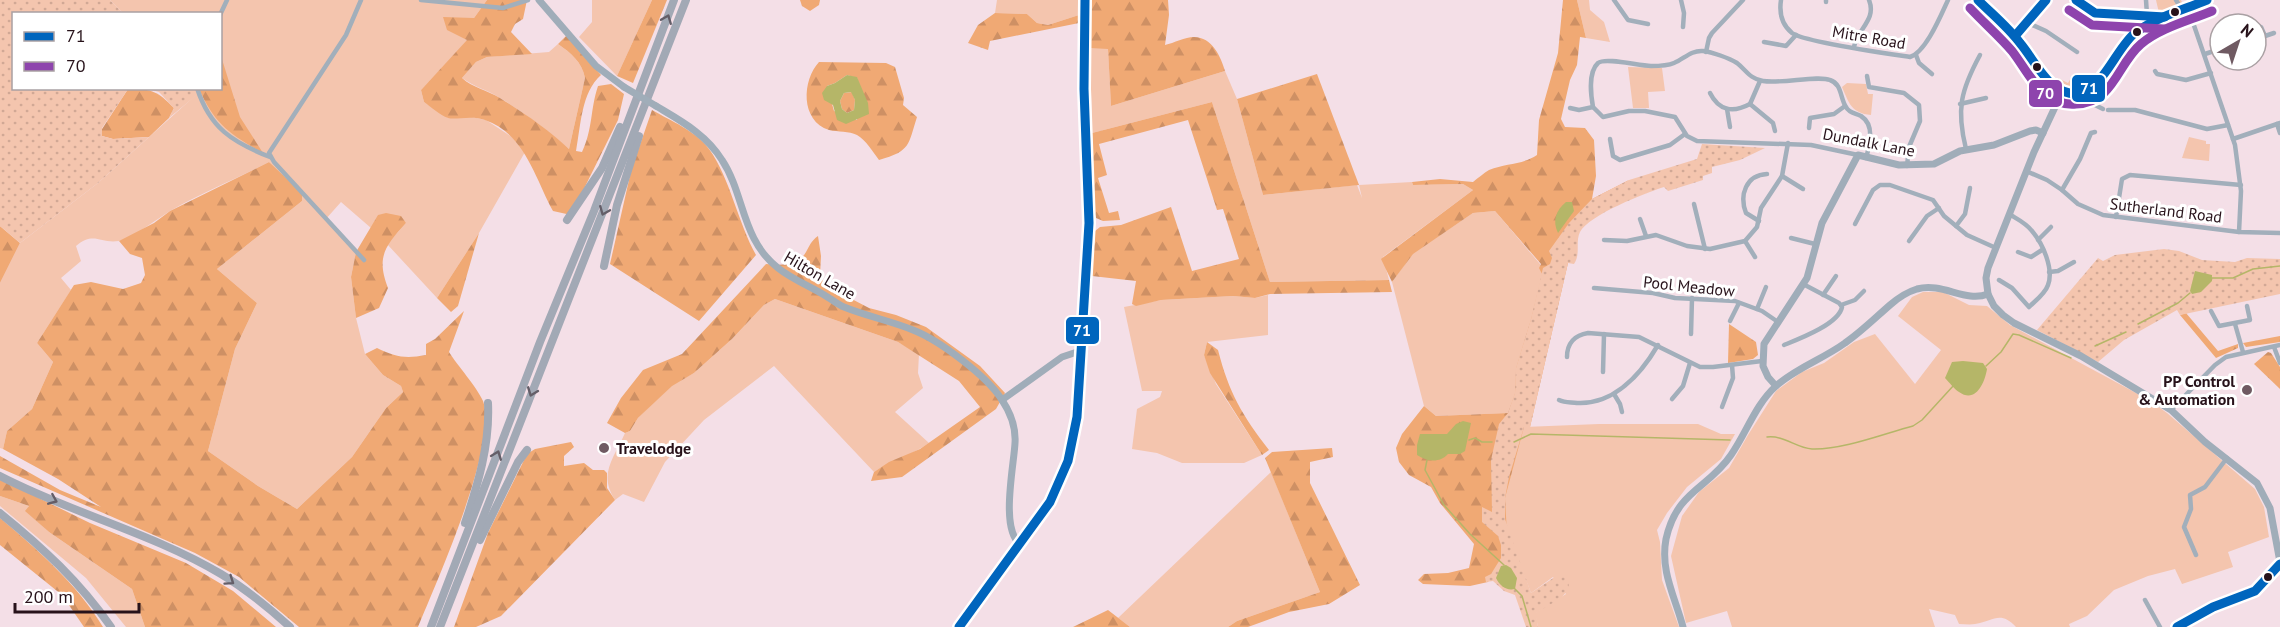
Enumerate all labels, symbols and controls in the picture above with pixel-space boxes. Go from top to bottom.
unlabelled marker [2169,6,2181,18]
legend [12,12,222,90]
north arrow [2208,12,2268,72]
one-way arrow [660,14,672,25]
text: N [2237,19,2258,41]
street label: Mitre Road [1831,21,1907,53]
text: 71 [66,24,86,47]
unlabelled marker [2131,26,2143,38]
text: 70 [66,54,86,77]
unlabelled marker [2031,61,2043,73]
line badge: 71 [2071,74,2106,103]
text: 71 [2080,78,2098,98]
line badge: 70 [2028,79,2063,108]
text: 70 [2036,83,2054,103]
street label: Dundalk Lane [1821,123,1917,161]
street label: Sutherland Road [2109,193,2223,227]
one-way arrow [599,205,611,216]
street label: Hilton Lane [781,247,859,303]
street label: Pool Meadow [1642,271,1736,301]
line badge: 71 [1065,316,1100,345]
text: 71 [1073,320,1091,340]
place label: PP Control & Automation [2138,371,2235,409]
marker: PP Control & Automation [2240,383,2254,397]
one-way arrow [527,387,540,397]
place label: Travelodge [616,438,691,458]
marker: Travelodge [597,441,611,455]
one-way arrow [490,450,503,461]
one-way arrow [47,493,58,505]
unlabelled marker [2262,571,2274,583]
one-way arrow [224,574,235,585]
scale bar [15,576,140,614]
text: 200 m [24,585,73,608]

